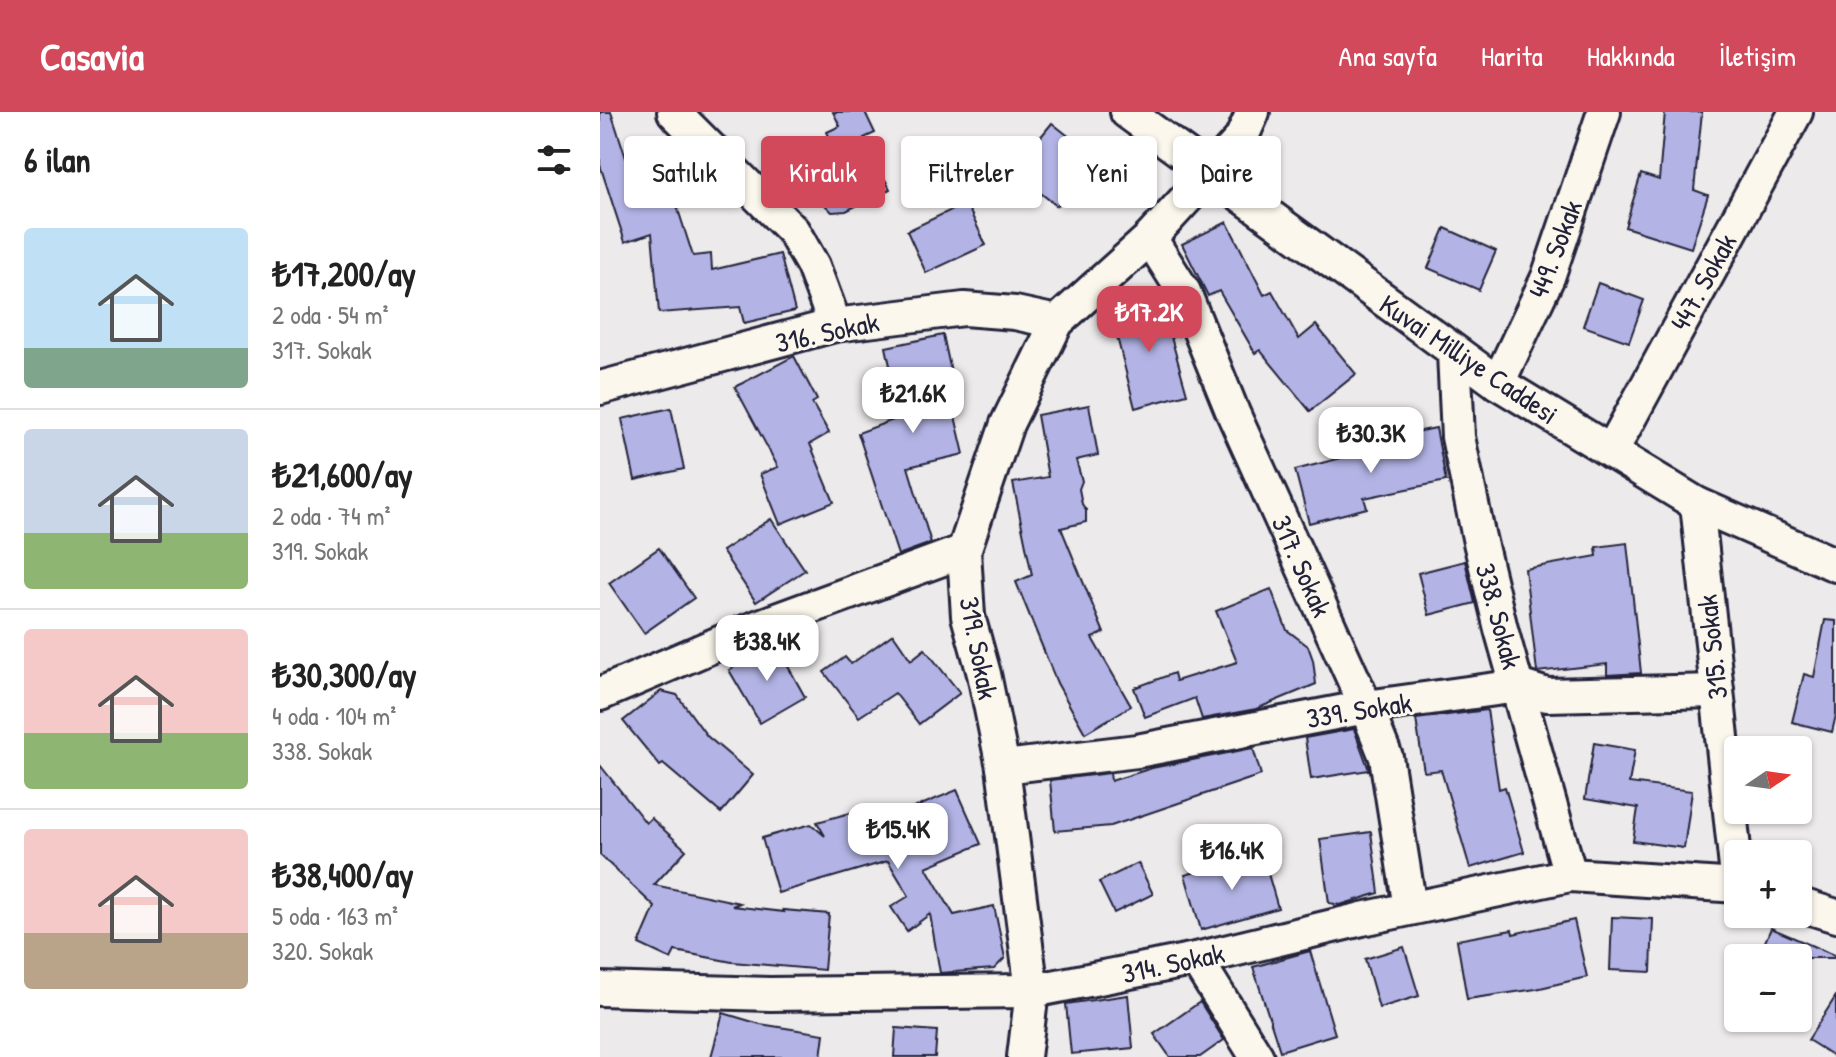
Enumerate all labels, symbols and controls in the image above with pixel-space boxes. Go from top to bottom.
text: Casavia [40,30,144,82]
text: Ana sayfa [1339,37,1437,75]
text: Harita [1481,37,1543,75]
text: Hakkında [1587,37,1675,75]
text: İletişim [1719,37,1796,75]
chip: Satılık [624,136,745,208]
chip: Kiralık [761,136,885,208]
chip: Filtreler [901,136,1042,208]
chip: Yeni [1058,136,1157,208]
chip: Daire [1173,136,1281,208]
text: 6 ilan [24,137,91,183]
icon: filters [532,138,576,182]
street label: 449. Sokak [1519,194,1591,303]
street label: 447. Sokak [1661,226,1745,337]
text: ₺17,200/ay [272,251,416,297]
icon: home [88,260,184,356]
street label: Kuvai Milliye Caddesi [1372,285,1566,433]
pin: ₺17.2K [1084,286,1214,354]
text: ₺17.2K [1115,294,1183,329]
text: 2 oda · 54 m² [272,297,389,332]
street label: 316. Sokak [772,302,883,361]
text: 317. Sokak [272,332,372,367]
pin: ₺21.6K [848,367,978,435]
text: ₺21.6K [880,375,946,410]
pin: ₺30.3K [1306,407,1436,475]
text: ₺30.3K [1337,415,1405,450]
text: ₺21,600/ay [272,452,413,498]
icon: home [88,461,184,557]
text: 2 oda · 74 m² [272,498,390,533]
street label: 317. Sokak [1263,509,1341,623]
text: 319. Sokak [272,533,368,568]
street label: 338. Sokak [1467,559,1531,673]
street label: 315. Sokak [1688,592,1736,701]
street label: 319. Sokak [950,593,1008,703]
pin: ₺38.4K [702,615,832,683]
text: ₺38.4K [734,623,800,658]
text: ₺30,300/ay [272,652,417,698]
icon: home [88,661,184,757]
street label: 339. Sokak [1304,683,1415,737]
text: 4 oda · 104 m² [272,698,396,733]
text: 338. Sokak [272,733,372,768]
north arrow [1724,736,1812,824]
map controls [1724,736,1812,1032]
pin: ₺15.4K [833,803,963,871]
text: ₺15.4K [866,811,930,846]
pin: ₺16.4K [1167,824,1297,892]
text: ₺16.4K [1200,832,1264,867]
button: + [1724,840,1812,928]
text: ₺38,400/ay [272,852,414,898]
icon: home [88,861,184,957]
text: 5 oda · 163 m² [272,898,398,933]
text: 320. Sokak [272,933,373,968]
street label: 314. Sokak [1118,934,1228,992]
button: − [1724,944,1812,1032]

